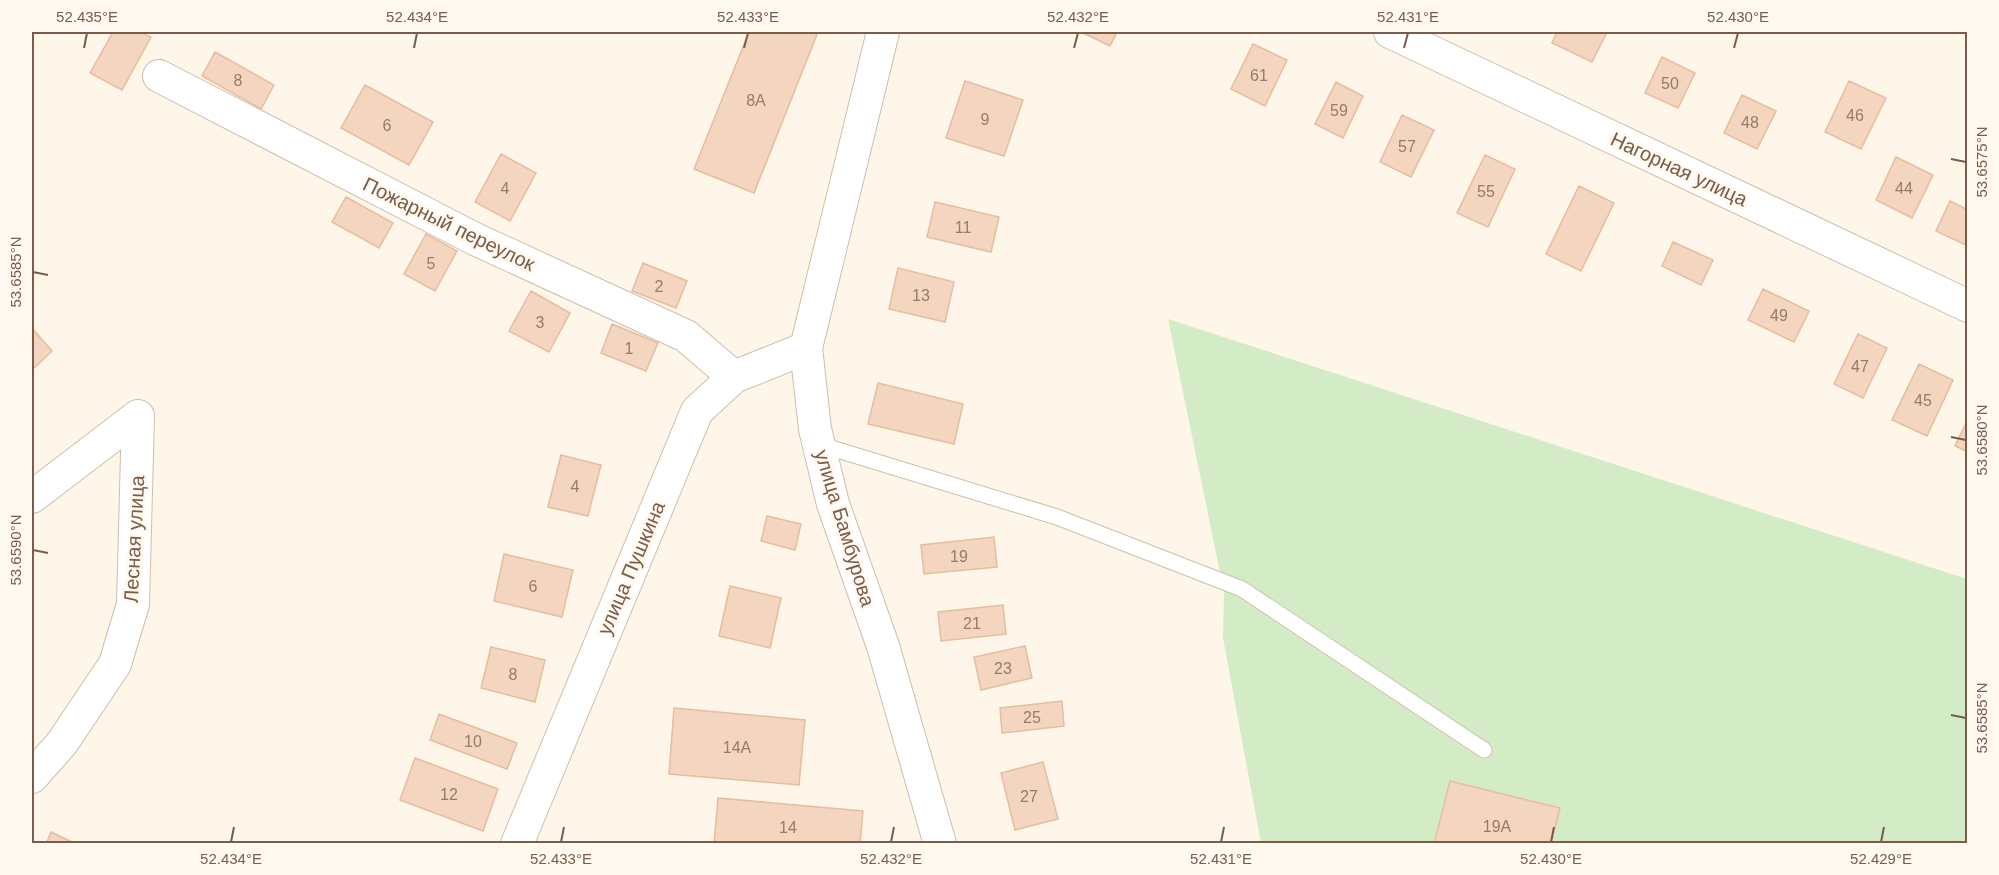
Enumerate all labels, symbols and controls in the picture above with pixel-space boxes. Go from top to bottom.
text: 52.435°E [56,8,118,25]
text: 52.434°E [386,8,448,25]
text: 52.433°E [717,8,779,25]
text: 52.432°E [1047,8,1109,25]
text: 52.431°E [1377,8,1439,25]
text: 52.430°E [1707,8,1769,25]
house number: 61 [1250,67,1268,84]
house number: 8 [234,72,243,89]
house number: 50 [1661,75,1679,92]
house number: 8А [746,92,766,109]
house number: 59 [1330,102,1348,119]
house number: 46 [1846,107,1864,124]
house number: 9 [981,111,990,128]
house number: 48 [1741,114,1759,131]
house number: 6 [383,117,392,134]
text: 53.6575°N [1973,126,1990,198]
street label: Нагорная улица [1607,128,1752,211]
house number: 57 [1398,138,1416,155]
street label: Пожарный переулок [360,173,539,275]
house number: 4 [501,180,510,197]
house number: 44 [1895,180,1913,197]
house number: 55 [1477,183,1495,200]
house number: 11 [955,219,971,236]
text: 53.6585°N [7,236,24,308]
house number: 5 [427,255,436,272]
house number: 2 [655,278,664,295]
house number: 13 [912,287,930,304]
house number: 49 [1770,307,1788,324]
house number: 3 [536,314,545,331]
house number: 1 [625,340,634,357]
house number: 47 [1851,358,1869,375]
house number: 45 [1914,392,1932,409]
text: 53.6580°N [1973,404,1990,476]
street label: улица Бамбурова [811,447,880,610]
street label: Лесная улица [120,474,148,603]
house number: 4 [571,478,580,495]
street label: улица Пушкина [593,497,669,638]
text: 53.6590°N [7,514,24,586]
house number: 19 [950,548,968,565]
house number: 6 [529,578,538,595]
house number: 21 [963,615,981,632]
house number: 23 [994,660,1012,677]
house number: 8 [509,666,518,683]
text: 53.6585°N [1973,682,1990,754]
house number: 25 [1023,709,1041,726]
house number: 10 [464,733,482,750]
house number: 14А [723,739,752,756]
house number: 12 [440,786,458,803]
house number: 27 [1020,788,1038,805]
house number: 19А [1483,818,1512,835]
house number: 14 [779,819,797,836]
text: 52.434°E [200,850,262,867]
text: 52.433°E [530,850,592,867]
text: 52.432°E [860,850,922,867]
text: 52.431°E [1190,850,1252,867]
text: 52.430°E [1520,850,1582,867]
text: 52.429°E [1850,850,1912,867]

